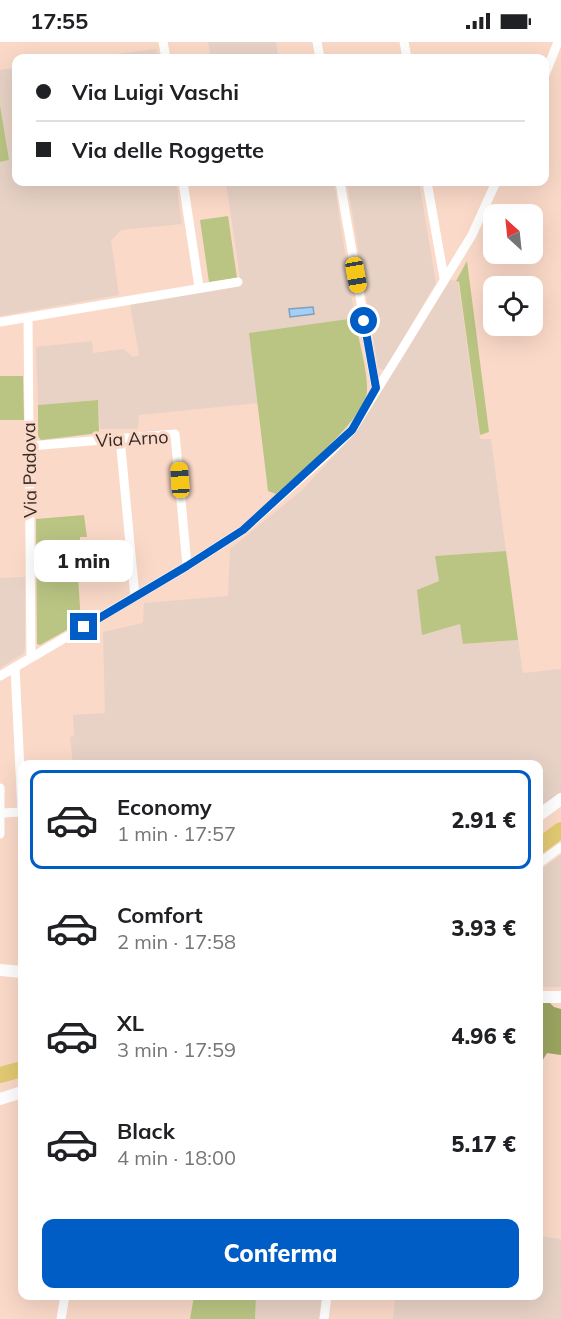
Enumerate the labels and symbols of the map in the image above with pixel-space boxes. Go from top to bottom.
north arrow [483,204,543,264]
car [344,256,368,294]
route start [350,307,377,334]
street label: Via Padova [17,422,42,518]
street label: Via Arno [95,425,169,452]
car [170,461,190,499]
callout: 1 min [34,540,134,582]
route end [70,613,97,640]

